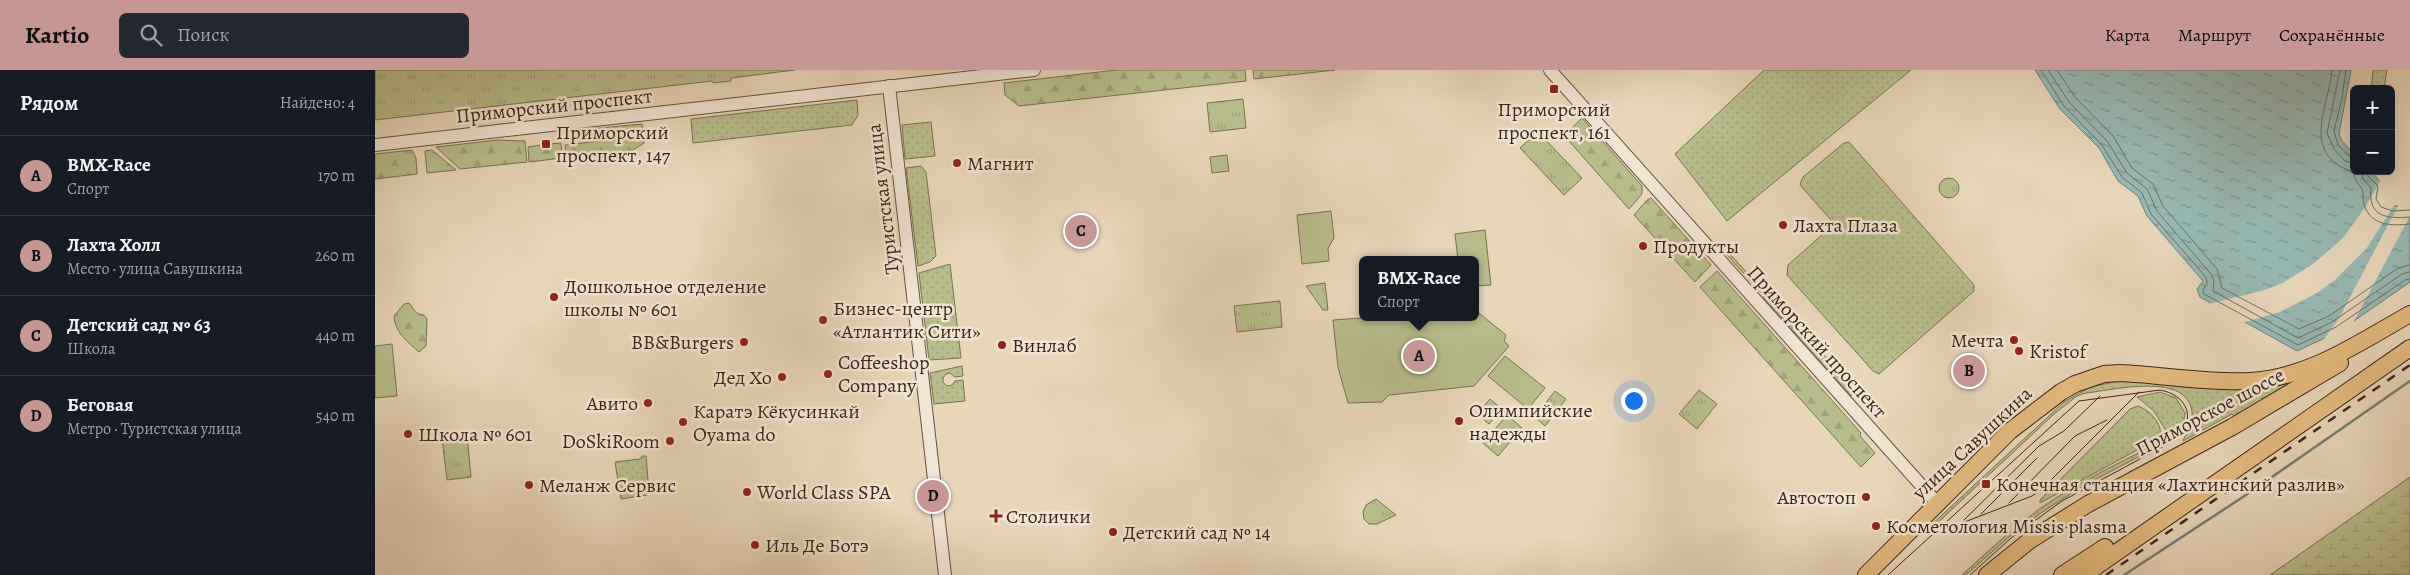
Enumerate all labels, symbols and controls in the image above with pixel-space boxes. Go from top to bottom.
search box [119,13,469,58]
text: Kartio [25,19,89,51]
icon: search [137,21,165,49]
text: Поиск [177,22,229,48]
text: Карта [2105,23,2150,47]
text: Маршрут [2178,23,2251,47]
text: Сохранённые [2279,23,2385,47]
street label: Приморский проспект [454,82,654,130]
marker: Приморский проспект, 161 [1548,83,1560,95]
map controls [2350,85,2395,175]
button: + [2350,85,2395,130]
text: Рядом [20,89,78,117]
text: Найдено: 4 [280,92,355,114]
place label: Приморский проспект, 161 [1498,96,1611,146]
place label: Приморский проспект, 147 [556,119,671,169]
street label: Туристская улица [860,122,906,276]
button: − [2350,130,2395,175]
marker: Приморский проспект, 147 [540,138,552,150]
place label: Магнит [967,150,1034,177]
text: BMX-Race [67,152,151,178]
marker: Магнит [951,157,963,169]
text: A [31,165,41,187]
text: 170 m [318,165,355,187]
text: Спорт [67,178,109,200]
pin: C [1065,212,1097,250]
place label: Лахта Плаза [1793,212,1899,239]
marker: Лахта Плаза [1777,219,1789,231]
text: Лахта Холл [67,232,161,258]
place label: Продукты [1653,233,1739,260]
marker: Продукты [1637,240,1649,252]
text: B [31,245,41,267]
text: 260 m [315,245,355,267]
popup [1359,256,1479,321]
text: Место · улица Савушкина [67,258,243,280]
street label: Приморский проспект [1741,260,1893,424]
text: BMX-Race [1377,265,1461,291]
place label: Дошкольное отделение школы № 601 [564,273,766,323]
marker: Дошкольное отделение школы № 601 [548,291,560,303]
text: Спорт [1377,291,1420,313]
place label: Бизнес-центр «Атлантик Сити» [833,295,981,345]
text: Детский сад № 63 [67,312,211,338]
marker: Бизнес-центр «Атлантик Сити» [817,314,829,326]
text: C [31,325,41,347]
text: 440 m [315,325,355,347]
place label: Мечта [1951,327,2005,354]
place label: BB&Burgers [631,329,734,356]
place label: Винлаб [1012,332,1077,359]
marker: Мечта [2008,334,2020,346]
marker: BB&Burgers [738,336,750,348]
pin: A [1403,337,1435,375]
text: Школа [67,338,115,360]
place label: Kristof [2029,338,2089,365]
marker: Винлаб [996,339,1008,351]
marker: Kristof [2013,345,2025,357]
place label: Coffeeshop Company [838,349,929,399]
pin: B [1953,352,1985,390]
street label: Приморское шоссе [2131,361,2289,463]
place label: Дед Хо [714,364,772,391]
marker: Coffeeshop Company [822,368,834,380]
marker: Дед Хо [776,371,788,383]
street label: улица Савушкина [1906,380,2038,506]
your location [1621,388,1647,414]
place label: Авито [586,390,638,417]
text: Беговая [67,392,134,418]
marker: Авито [642,397,654,409]
place label: Олимпийские надежды [1469,397,1593,447]
place label: Каратэ Кёкусинкай Oyama do [693,398,860,448]
text: D [30,405,42,427]
text: 540 m [316,405,355,427]
marker: Олимпийские надежды [1453,415,1465,427]
marker: Каратэ Кёкусинкай Oyama do [677,416,689,428]
text: Метро · Туристская улица [67,418,242,440]
place label: Школа № 601 [418,421,532,448]
marker: Школа № 601 [402,428,414,440]
place label: DoSkiRoom [562,428,660,455]
marker: DoSkiRoom [664,435,676,447]
place label: Конечная станция «Лахтинский разлив» [1996,471,2345,498]
place label: Меланж Сервис [539,472,676,499]
pin: D [917,477,949,515]
marker: Конечная станция «Лахтинский разлив» [1980,478,1992,490]
marker: Меланж Сервис [523,479,535,491]
place label: World Class SPA [756,479,891,506]
place label: Автостоп [1776,484,1856,511]
marker: World Class SPA [741,486,753,498]
marker: Автостоп [1860,491,1872,503]
place label: Столички [1006,503,1091,530]
marker: Столички [990,510,1002,522]
place label: Косметология Missis plasma [1886,513,2128,540]
place label: Детский сад № 14 [1123,519,1271,546]
marker: Косметология Missis plasma [1870,520,1882,532]
marker: Детский сад № 14 [1107,526,1119,538]
place label: Иль Де Ботэ [765,532,869,559]
marker: Иль Де Ботэ [749,539,761,551]

